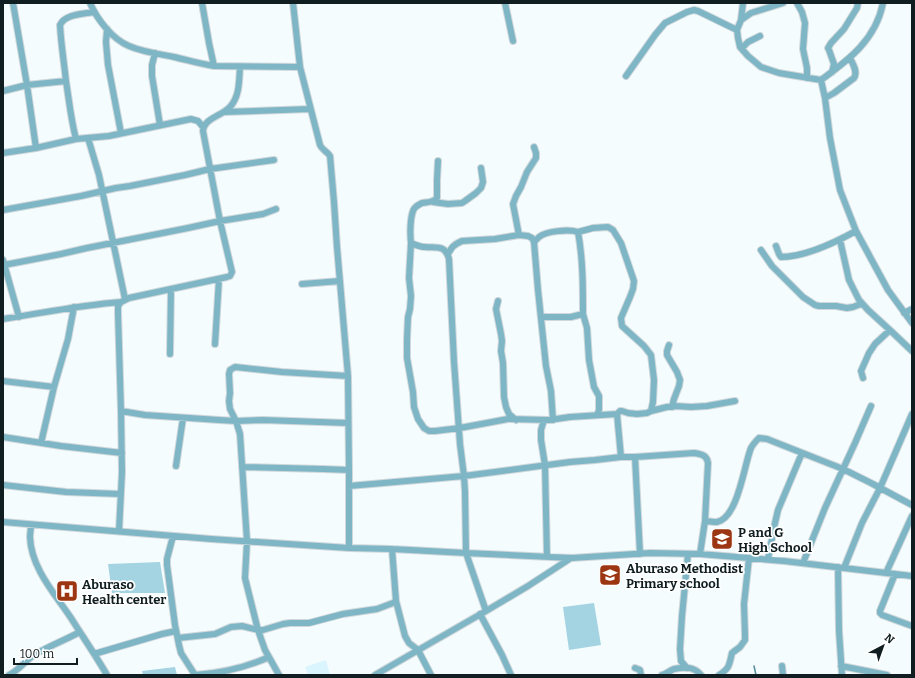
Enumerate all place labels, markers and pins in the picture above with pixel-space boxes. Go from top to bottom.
place label: P and G High School [738,525,812,555]
school or university icon: P and G High School [709,526,735,552]
place label: Aburaso Methodist Primary school [626,561,743,591]
school or university icon: Aburaso Methodist Primary school [597,562,623,588]
place label: Aburaso Health center [82,577,166,607]
hospital icon: Aburaso Health center [54,578,80,604]

